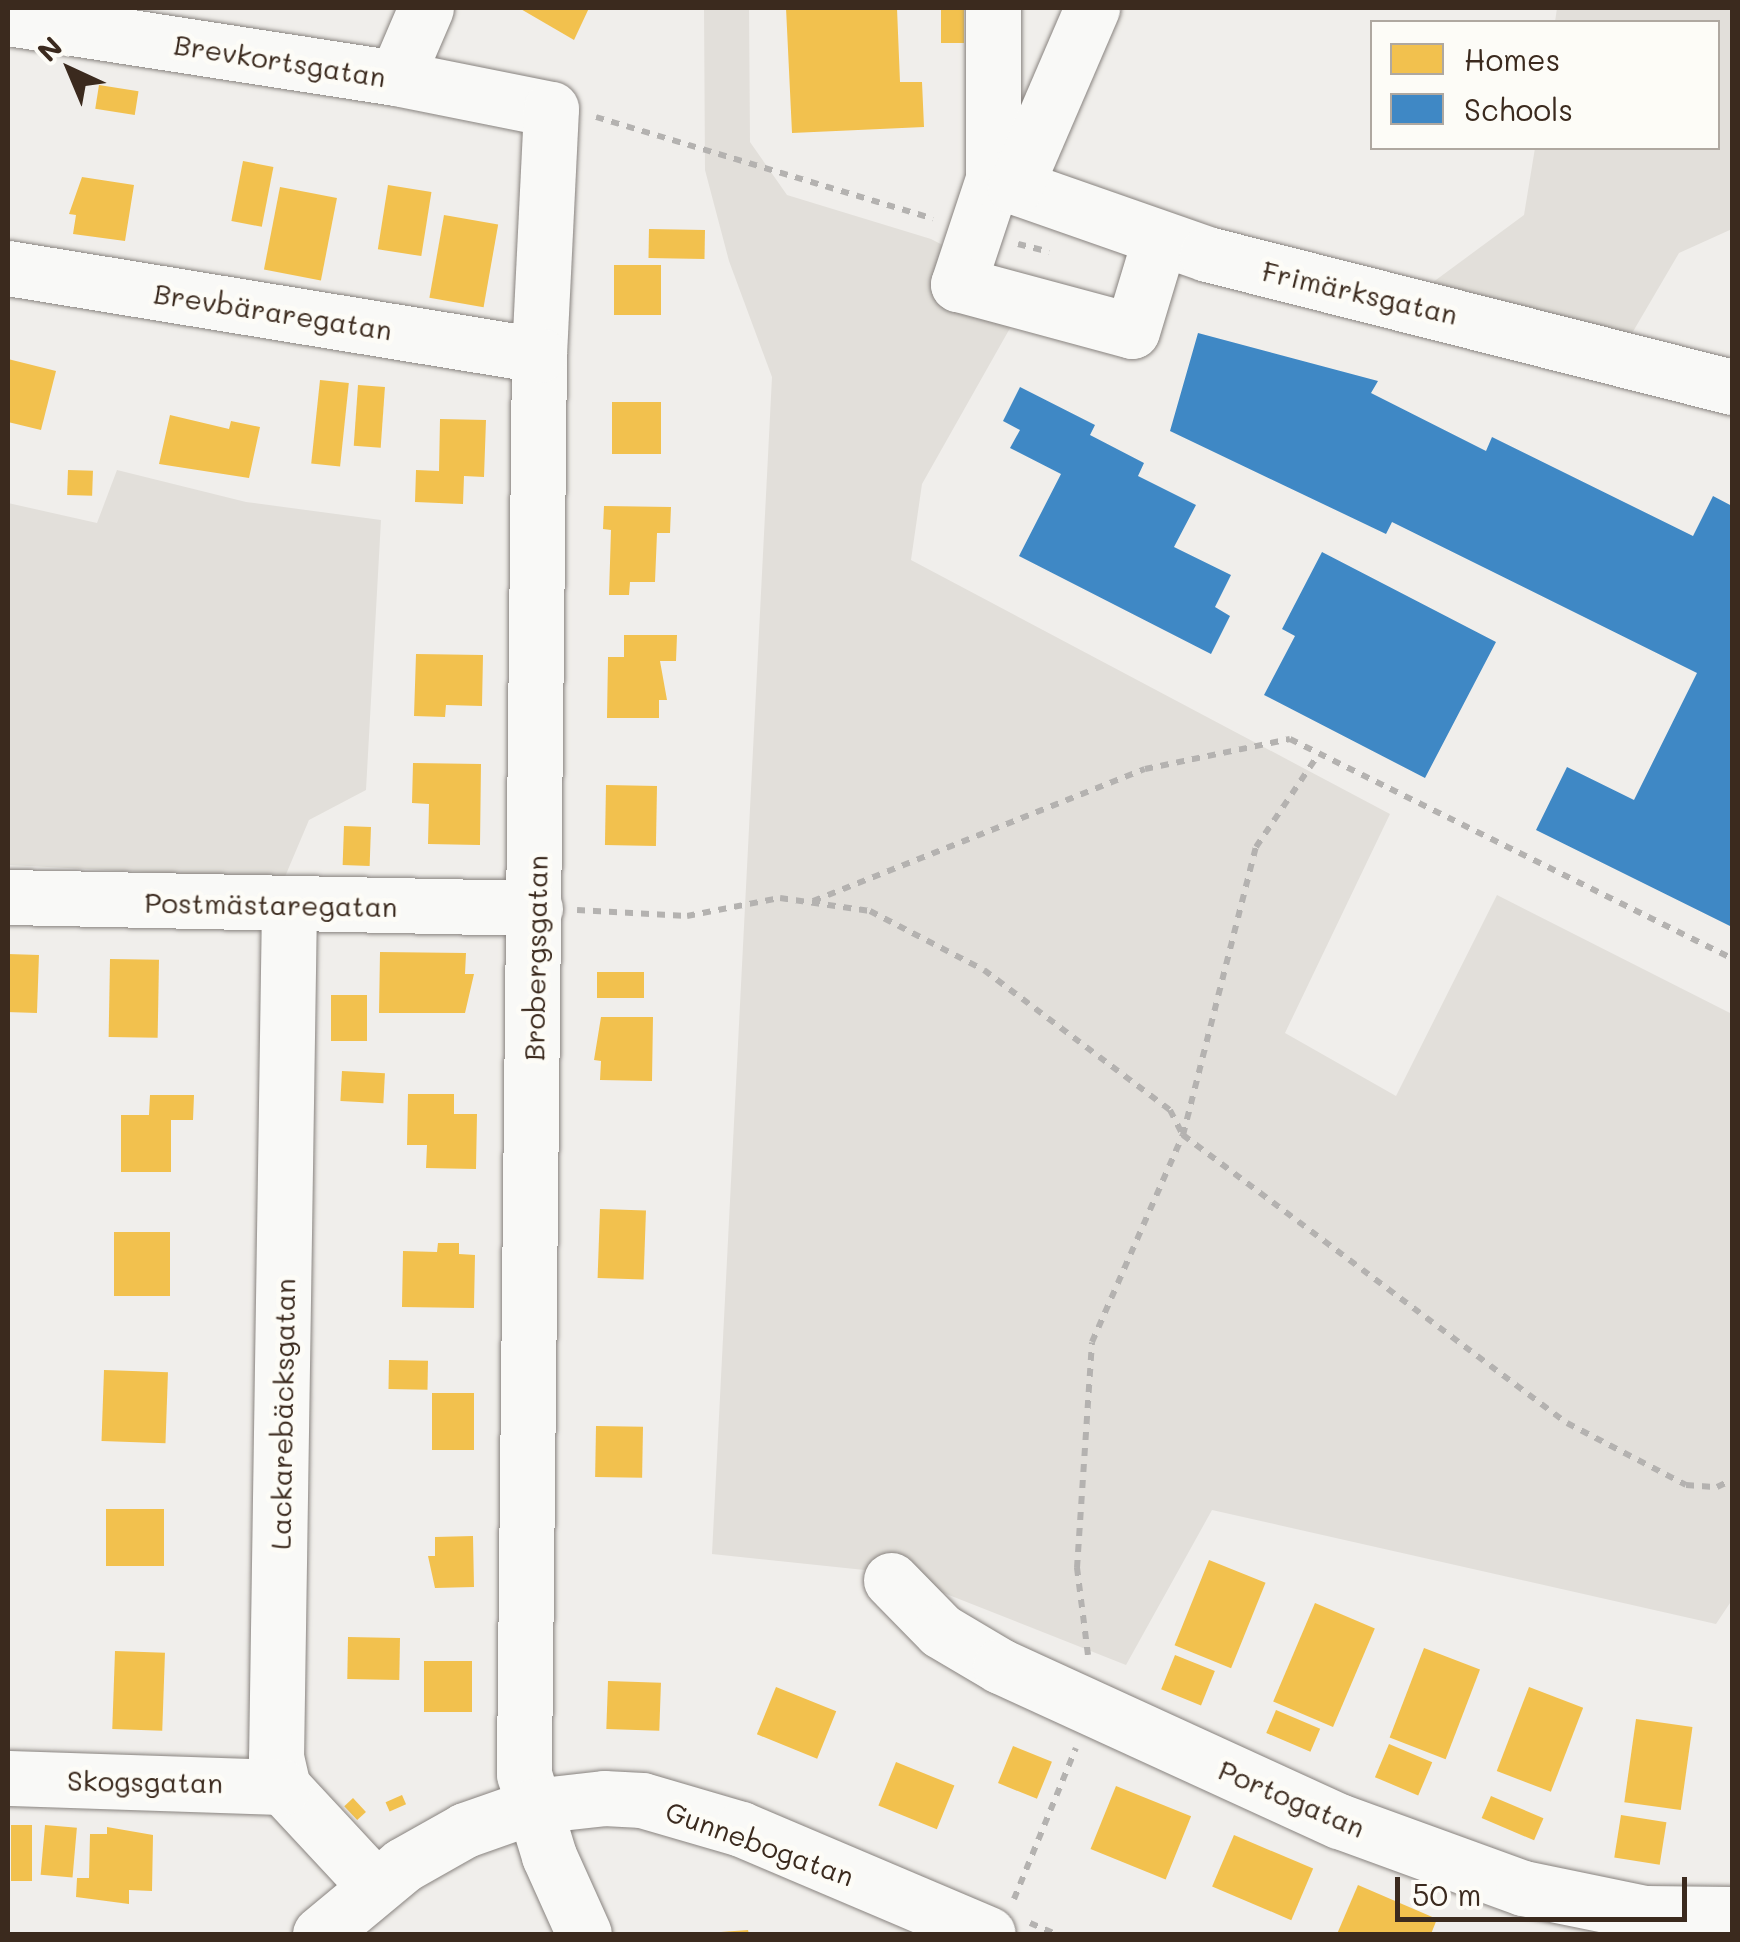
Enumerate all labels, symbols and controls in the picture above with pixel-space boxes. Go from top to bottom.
north arrow [20,20,120,120]
legend [1370,20,1720,150]
street label: Brevkortsgatan [172,27,388,93]
text: N [29,28,69,69]
text: Homes [1464,39,1560,79]
text: Schools [1464,89,1573,129]
street label: Frimärksgatan [1259,253,1461,331]
street label: Brevbäraregatan [151,276,395,346]
street label: Brobergsgatan [516,855,554,1061]
street label: Postmästaregatan [144,885,398,923]
street label: Lackarebäcksgatan [263,1278,301,1550]
street label: Portogatan [1214,1752,1370,1844]
street label: Skogsgatan [67,1763,223,1799]
street label: Gunnebogatan [661,1793,859,1893]
scale bar [1400,1857,1692,1919]
text: 50 m [1412,1874,1482,1914]

